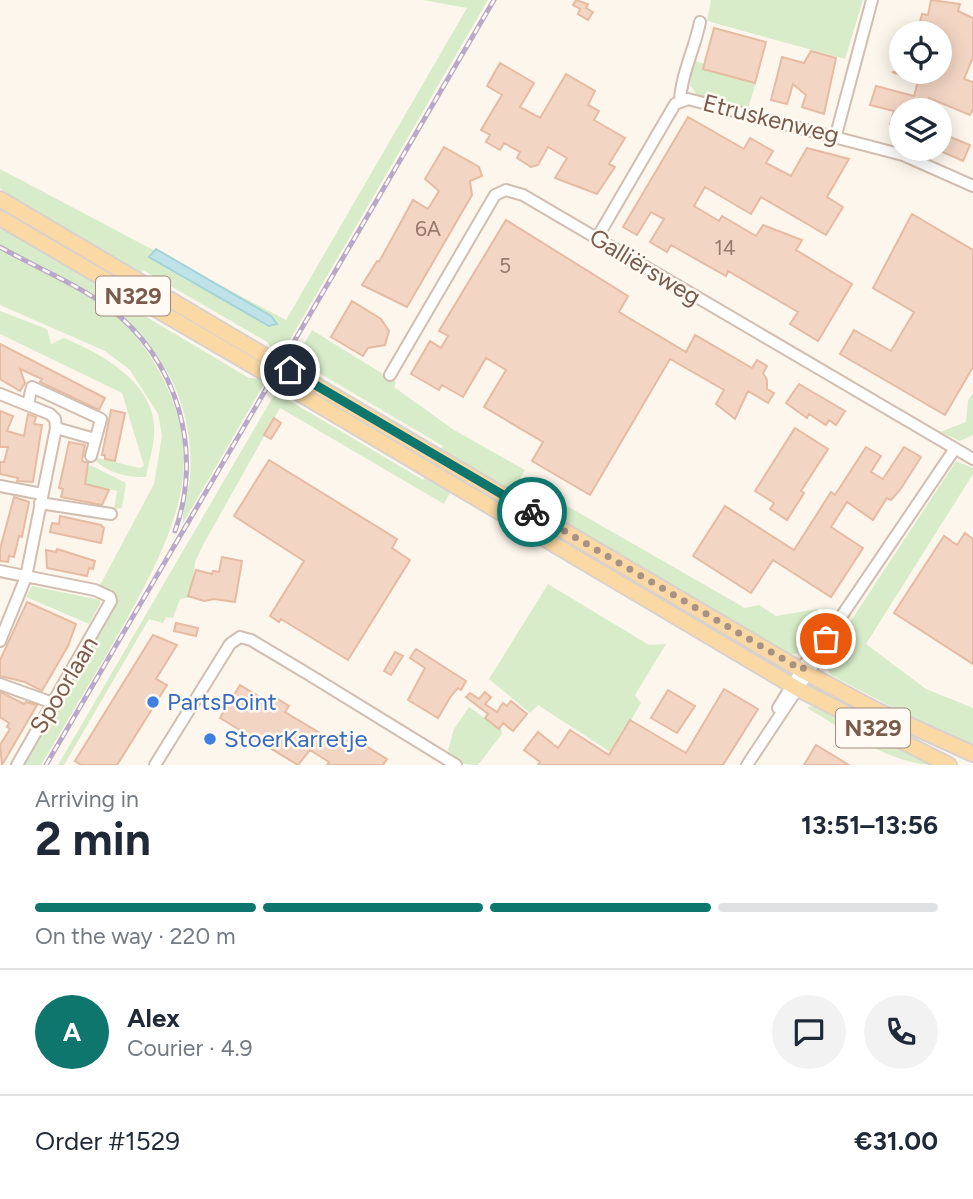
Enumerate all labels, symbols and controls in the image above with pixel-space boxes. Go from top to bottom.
map controls [889,21,952,161]
button: locate [889,21,952,84]
street label: Etruskenweg [700,88,842,149]
button: layers [889,98,952,161]
house number: 6A [415,216,441,241]
street label: Galliërsweg [584,222,706,311]
house number: 14 [714,235,736,260]
house number: 5 [499,253,511,278]
road number: N329 [96,276,170,316]
pin [260,340,320,400]
icon: home [271,351,309,389]
courier [497,477,567,547]
icon: bike [513,493,551,531]
pin [796,609,856,669]
icon: bag [807,620,845,658]
street label: Spoorlaan [23,631,104,739]
place label: PartsPoint [167,687,277,716]
marker: PartsPoint [145,694,161,710]
road number: N329 [836,708,910,748]
place label: StoerKarretje [224,724,368,753]
marker: StoerKarretje [202,731,218,747]
text: Arriving in [35,785,139,813]
text: 13:51–13:56 [801,809,938,841]
text: 2 min [35,811,151,867]
text: On the way · 220 m [35,922,235,950]
button: chat [772,995,846,1069]
button: phone [864,995,938,1069]
text: Alex [127,1002,180,1034]
text: A [63,1016,81,1048]
text: Courier · 4.9 [127,1034,253,1062]
text: Order #1529 [35,1125,180,1157]
text: €31.00 [854,1125,938,1157]

